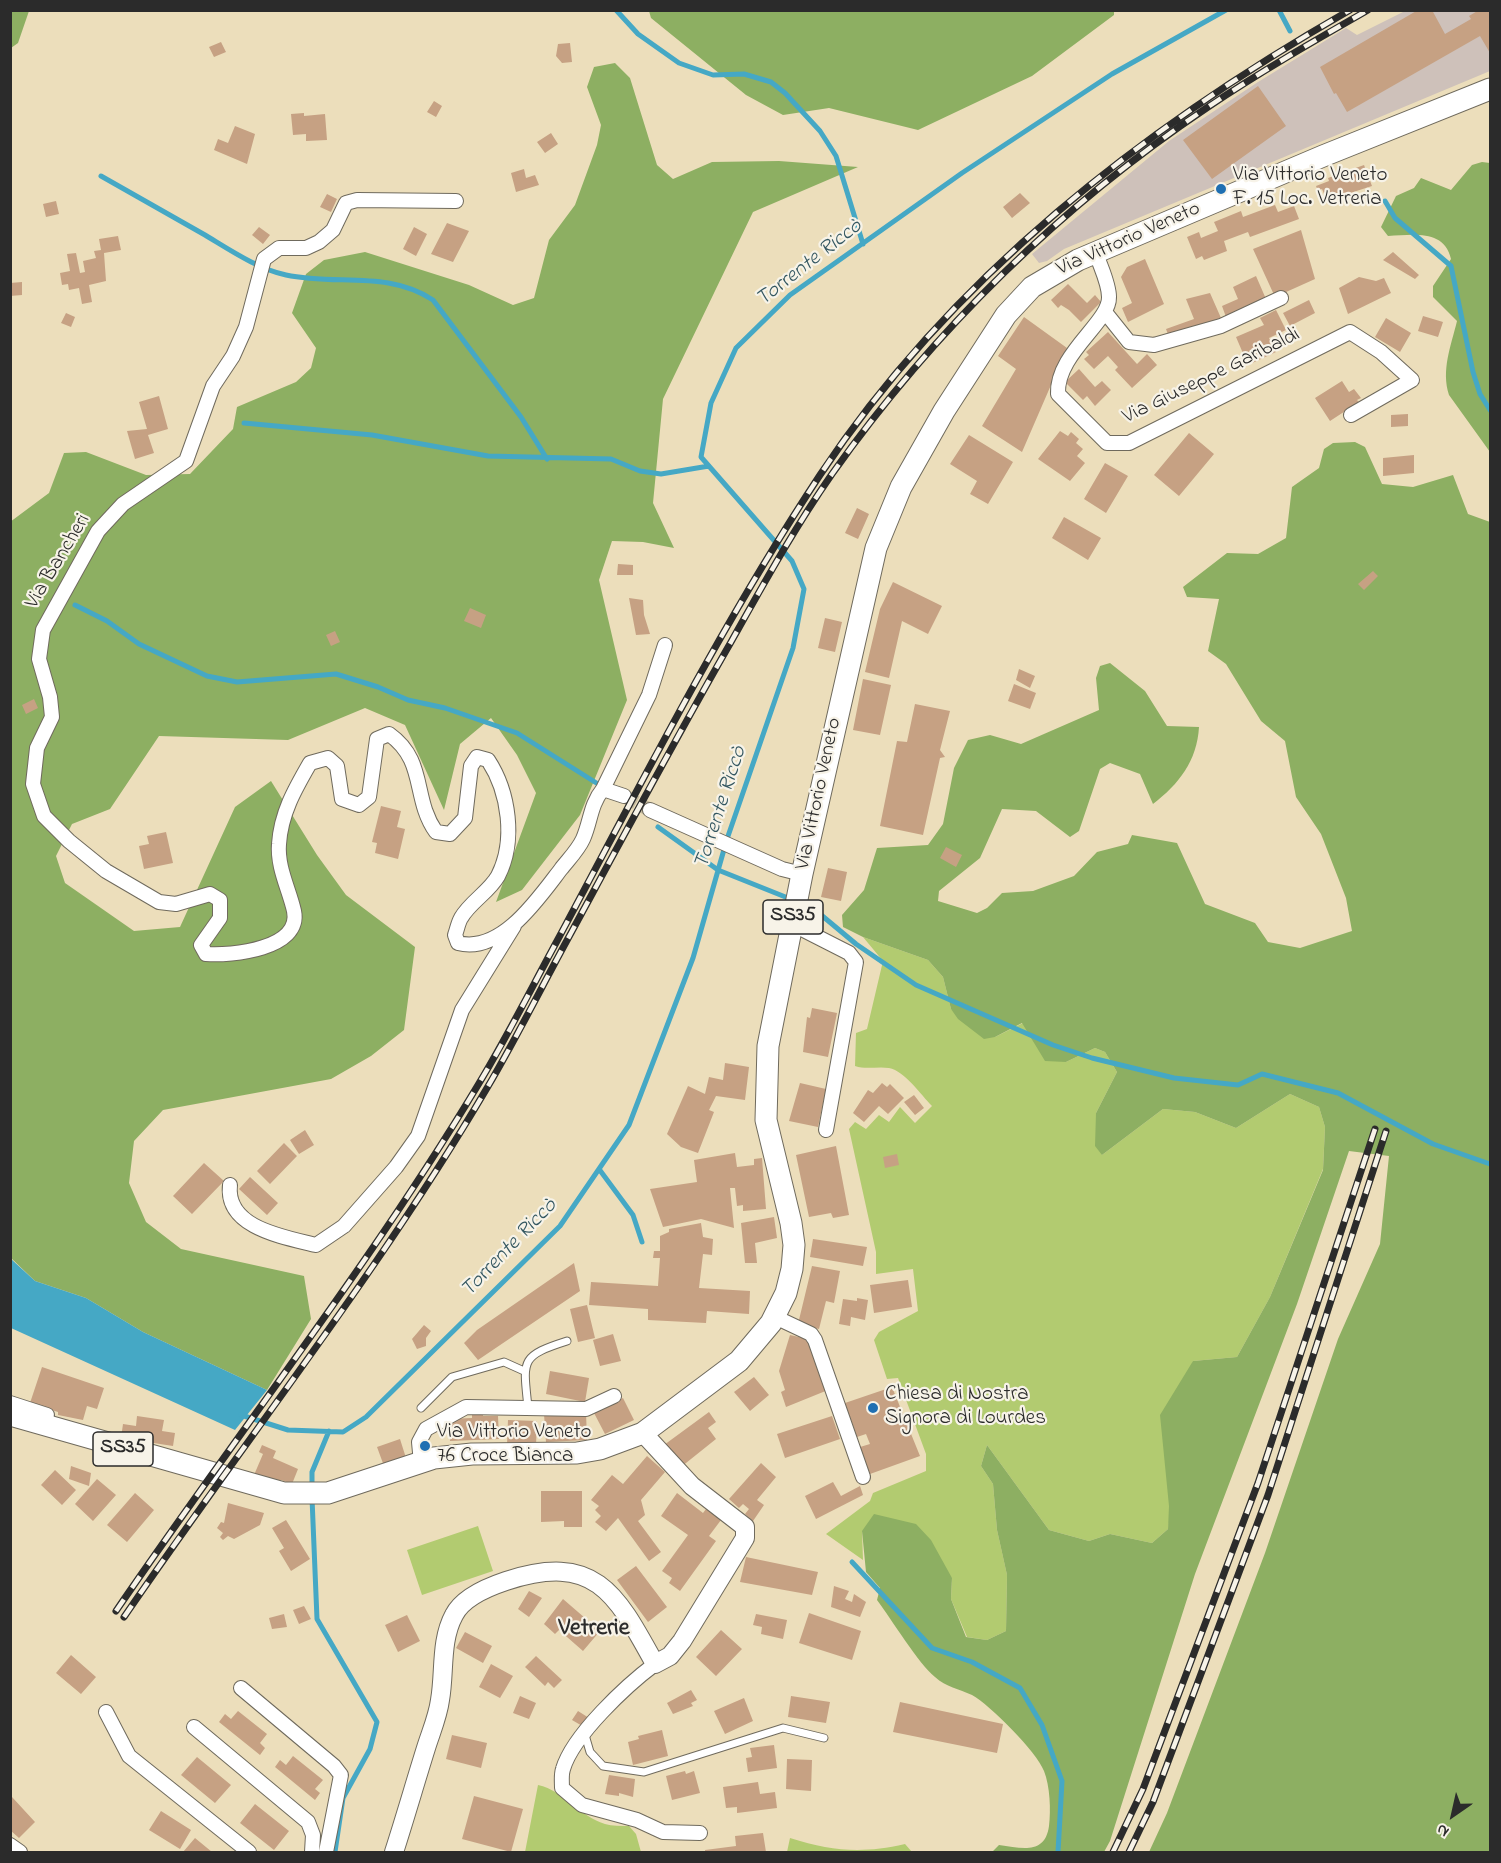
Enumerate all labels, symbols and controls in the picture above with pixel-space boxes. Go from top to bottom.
place label: Via Vittorio Veneto F. 15 Loc. Vetreria [1233,164,1387,214]
marker: Via Vittorio Veneto F. 15 Loc. Vetreria [1214,182,1228,196]
street label: Via Vittorio Veneto [1053,197,1205,283]
water label: Torrente Riccò [752,214,868,314]
street label: Via Giuseppe Garibaldi [1119,323,1305,431]
street label: Via Bancheri [21,510,97,614]
street label: Via Vittorio Veneto [792,716,848,872]
water label: Torrente Riccò [690,743,754,873]
road number: SS35 [763,900,823,934]
water label: Torrente Riccò [456,1194,564,1304]
place label: Chiesa di Nostra Signora di Lourdes [885,1383,1046,1433]
marker: Chiesa di Nostra Signora di Lourdes [866,1401,880,1415]
place label: Via Vittorio Veneto 76 Croce Bianca [437,1421,591,1471]
road number: SS35 [93,1432,153,1466]
marker: Via Vittorio Veneto 76 Croce Bianca [418,1439,432,1453]
district label: Vetrerie [559,1616,629,1644]
north arrow [1423,1785,1483,1845]
text: N [1432,1817,1454,1843]

